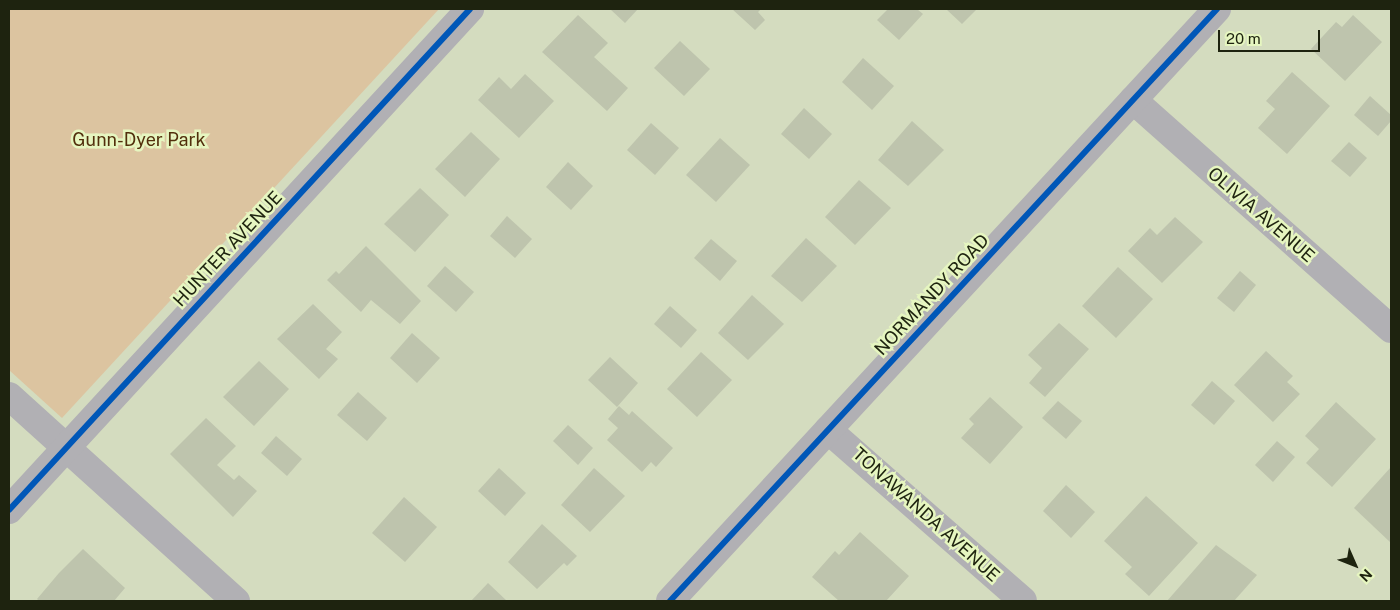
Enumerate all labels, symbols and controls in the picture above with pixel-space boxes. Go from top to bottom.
scale bar [1220,20,1322,52]
text: 20 m [1226,30,1261,47]
park label: Gunn-Dyer Park [72,129,206,151]
street label: OLIVIA AVENUE [1203,163,1319,267]
street label: HUNTER AVENUE [169,187,287,311]
street label: NORMANDY ROAD [870,230,994,360]
street label: TONAWANDA AVENUE [848,443,1004,587]
north arrow [1330,540,1380,590]
text: N [1356,566,1375,585]

